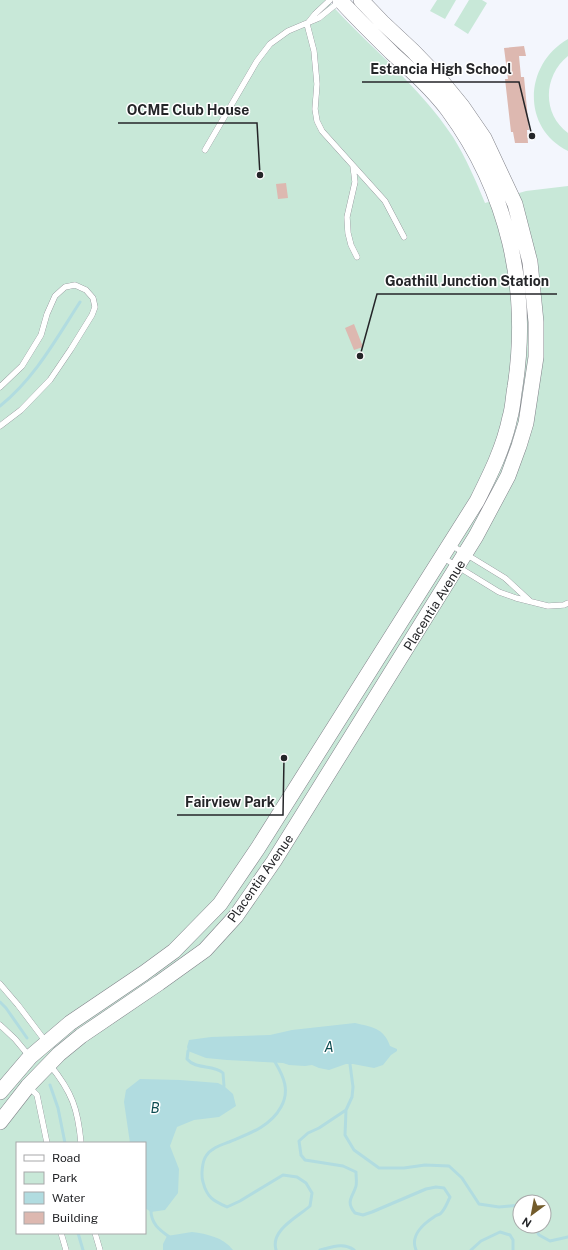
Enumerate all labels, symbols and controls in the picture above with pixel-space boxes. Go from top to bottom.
callout: Estancia High School [362,56,519,82]
text: Estancia High School [370,61,512,77]
callout: OCME Club House [118,97,257,123]
text: OCME Club House [127,102,249,118]
callout: Goathill Junction Station [377,268,557,294]
text: Goathill Junction Station [385,273,549,289]
street label: Placentia Avenue [400,557,468,653]
callout: Fairview Park [177,789,283,815]
text: Fairview Park [185,794,275,810]
street label: Placentia Avenue [224,831,296,925]
water label: A [324,1039,334,1055]
water label: B [150,1100,160,1116]
legend [16,1142,146,1234]
text: Road [52,1151,80,1165]
text: Park [52,1171,78,1185]
text: Water [52,1191,86,1205]
north arrow [512,1194,552,1234]
text: Building [52,1211,98,1225]
text: N [520,1215,534,1230]

